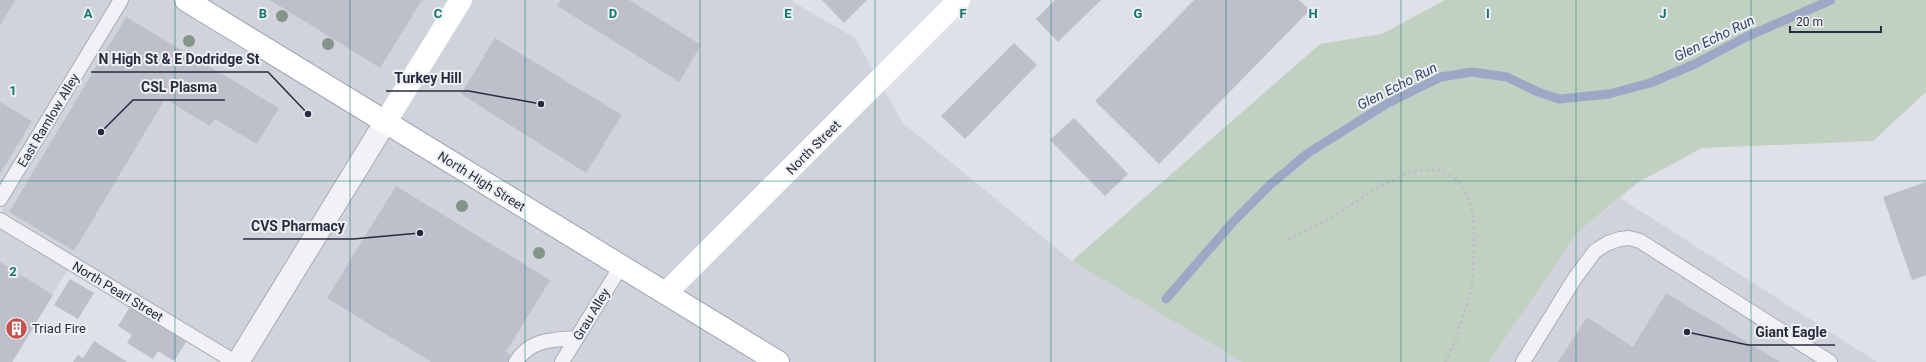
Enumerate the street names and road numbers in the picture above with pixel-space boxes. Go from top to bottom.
street label: East Ramlow Alley [15,71,82,170]
street label: North Street [783,117,844,178]
street label: North High Street [435,148,528,214]
street label: North Pearl Street [70,258,166,324]
street label: Grau Alley [570,285,613,343]

